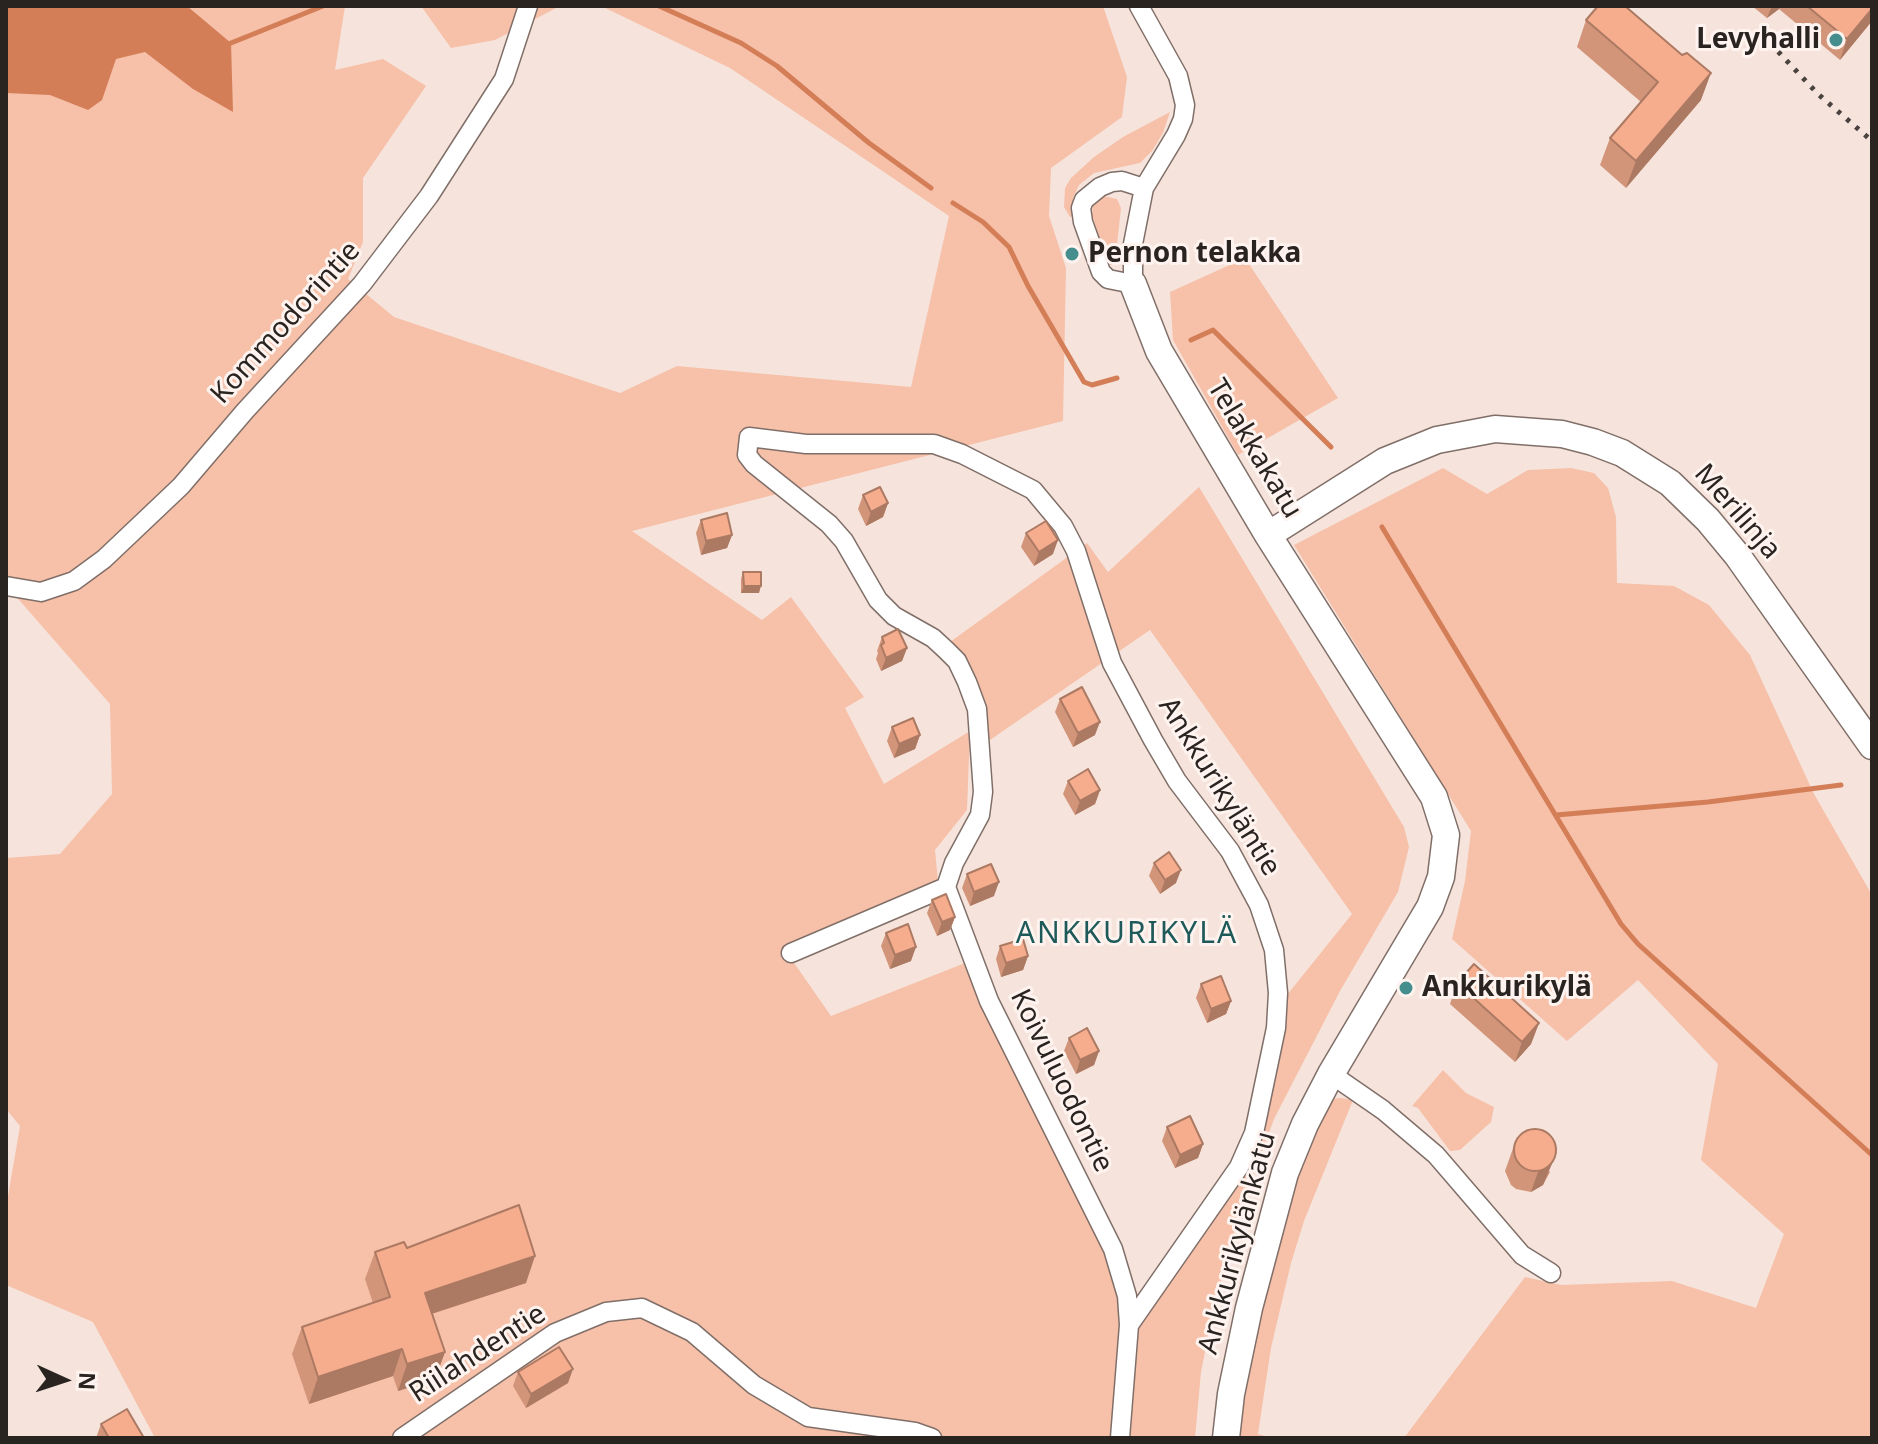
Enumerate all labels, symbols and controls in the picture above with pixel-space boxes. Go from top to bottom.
place label: Levyhalli [1696,23,1820,57]
marker: Levyhalli [1827,31,1845,49]
street label: Kommodorintie [204,235,368,411]
place label: Pernon telakka [1088,237,1301,271]
marker: Pernon telakka [1063,245,1081,263]
street label: Telakkakatu [1199,373,1309,525]
street label: Merilinja [1687,458,1787,566]
street label: Ankkurikyläntie [1151,692,1287,882]
district label: ANKKURIKYLÄ [1016,916,1238,952]
place label: Ankkurikylä [1422,971,1592,1005]
marker: Ankkurikylä [1397,979,1415,997]
street label: Koivuluodontie [1002,984,1120,1178]
street label: Ankkurikylänkatu [1192,1128,1284,1358]
street label: Riilahdentie [404,1298,552,1410]
north arrow [24,1340,104,1420]
text: N [73,1372,103,1391]

